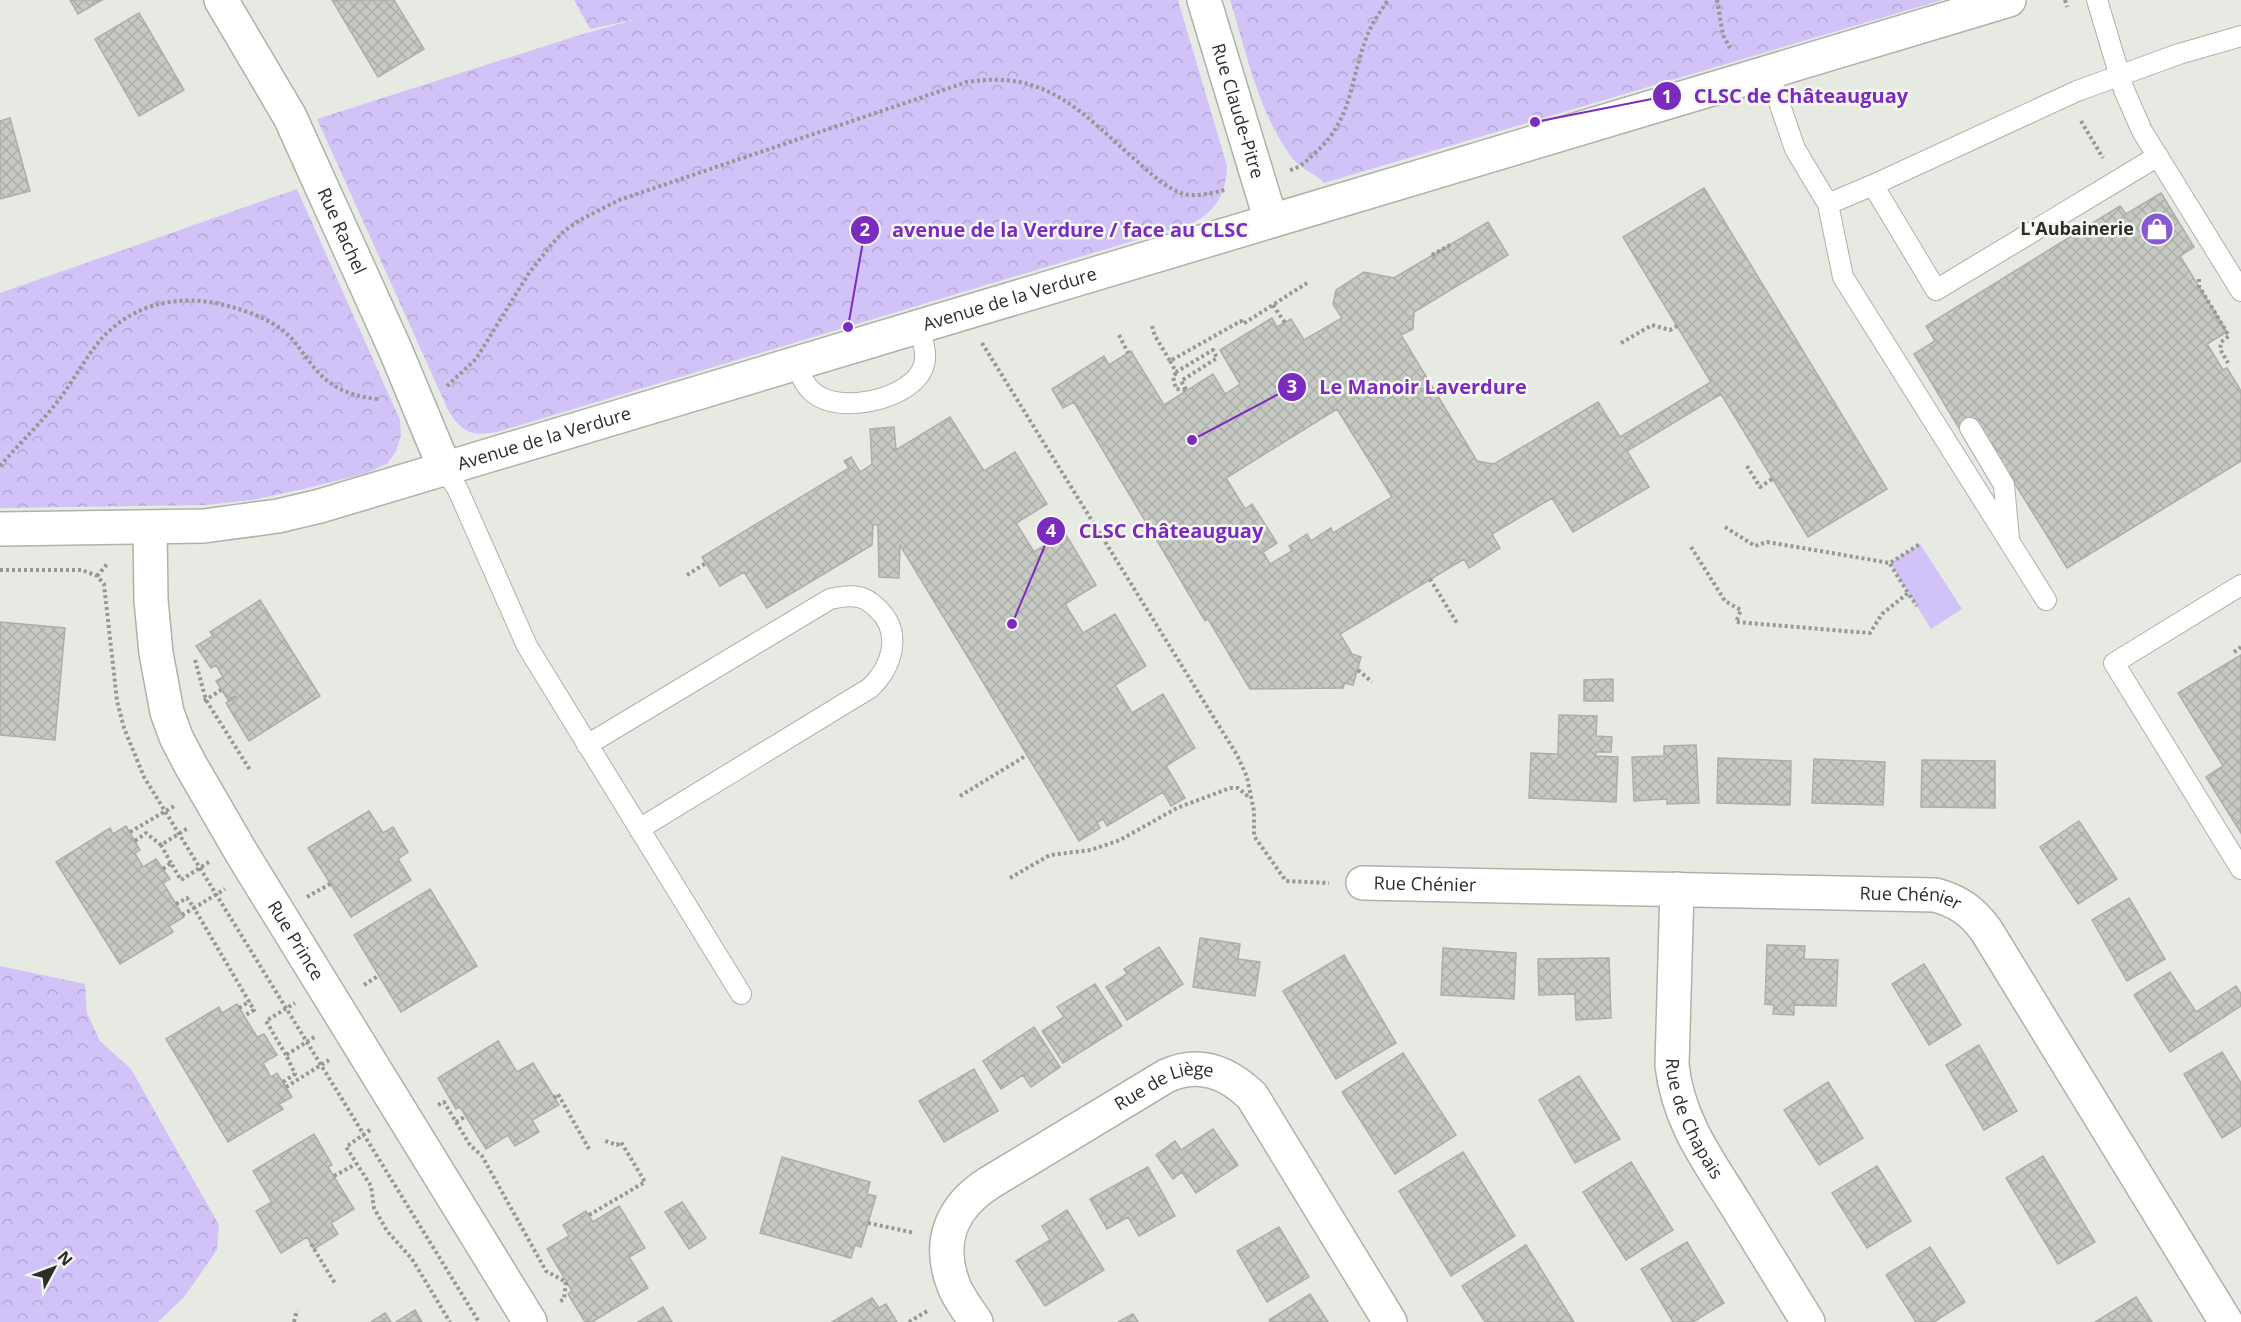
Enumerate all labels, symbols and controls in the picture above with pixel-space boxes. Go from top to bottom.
street label: Rue Claude-Pitre [1207,40,1270,181]
callout: CLSC de Châteauguay [1652,77,1920,115]
text: CLSC de Châteauguay [1694,82,1909,109]
text: 1 [1662,84,1672,108]
street label: Rue Rachel [313,184,373,278]
callout: avenue de la Verdure / face au CLSC [850,211,1260,249]
shop icon: L'Aubainerie [2139,211,2175,247]
text: avenue de la Verdure / face au CLSC [892,216,1248,243]
place label: L'Aubainerie [2020,216,2134,240]
text: 2 [860,217,870,241]
street label: Avenue de la Verdure [920,261,1099,336]
callout: Le Manoir Laverdure [1277,368,1538,406]
text: Le Manoir Laverdure [1319,373,1527,400]
text: 3 [1287,374,1297,398]
street label: Avenue de la Verdure [454,400,634,475]
callout: CLSC Châteauguay [1036,512,1275,550]
text: CLSC Châteauguay [1079,517,1264,544]
text: 4 [1046,518,1056,542]
street label: Rue Chénier [1374,870,1477,896]
street label: Rue Chénier [1859,880,1967,915]
street label: Rue Prince [263,896,330,984]
street label: Rue de Liège [1110,1056,1216,1115]
street label: Rue de Chapais [1661,1058,1729,1183]
north arrow [24,1238,84,1298]
text: N [53,1246,78,1270]

